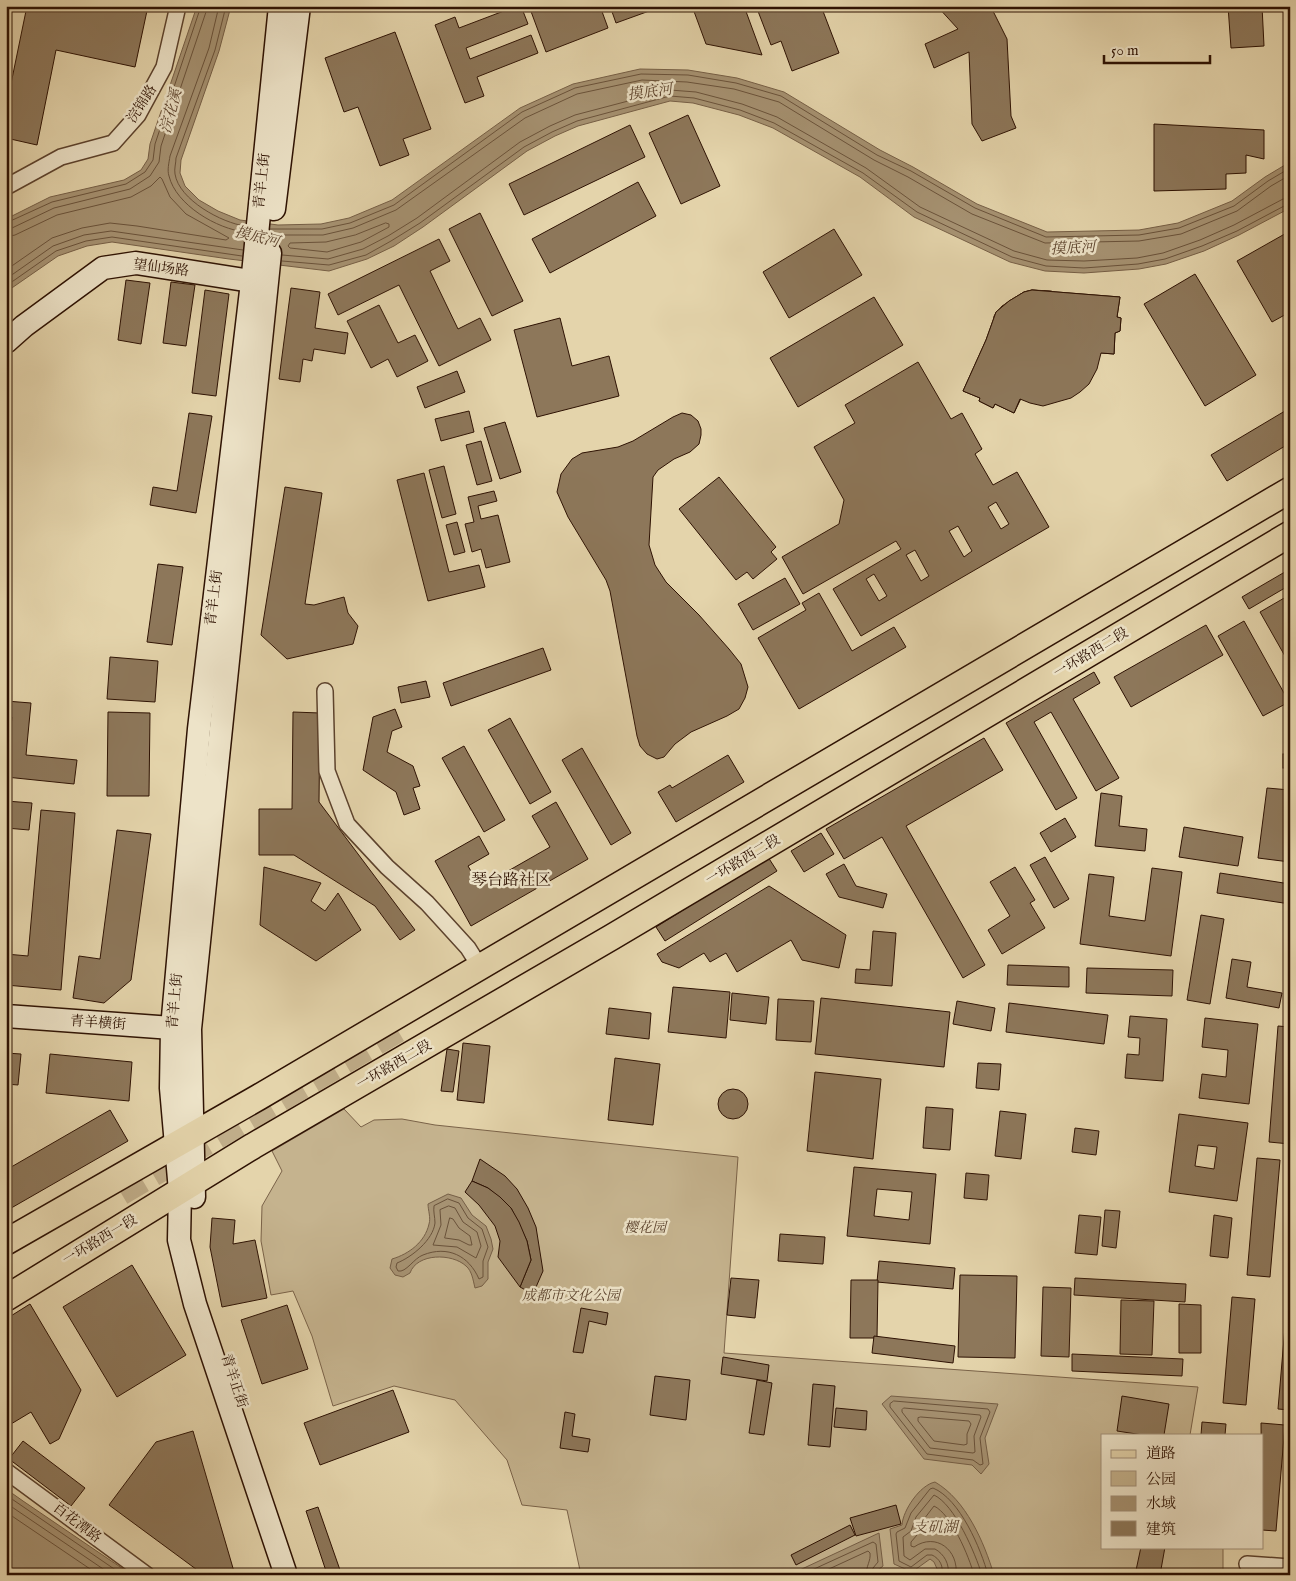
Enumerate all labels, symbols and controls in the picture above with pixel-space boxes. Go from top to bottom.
scale bar [1104,32,1210,64]
text: 50 m [1111,41,1139,60]
water label: 摸底河 [626,79,677,105]
street label: 浣锦路 [123,81,161,127]
water label: 浣花溪 [156,85,187,135]
street label: 青羊上街 [250,152,274,210]
water label: 摸底河 [233,222,284,252]
water label: 摸底河 [1050,237,1099,259]
street label: 望仙场路 [132,256,190,280]
street label: 青羊上街 [202,569,226,627]
street label: 一环路西二段 [1050,624,1132,682]
street label: 一环路西二段 [702,831,784,889]
district label: 琴台路社区 [471,871,551,891]
street label: 青羊上街 [164,972,186,1030]
street label: 青羊横街 [69,1012,127,1034]
street label: 一环路西二段 [353,1036,435,1094]
street label: 一环路西一段 [59,1211,141,1269]
park label: 樱花园 [624,1219,668,1237]
park label: 成都市文化公园 [522,1287,622,1305]
street label: 青羊正街 [217,1352,251,1410]
legend [1101,1434,1264,1548]
text: 道路 [1146,1444,1176,1463]
text: 公园 [1146,1470,1176,1489]
text: 水域 [1146,1494,1176,1513]
street label: 百花潭路 [49,1499,105,1547]
water label: 支矶湖 [912,1518,960,1537]
text: 建筑 [1146,1520,1176,1539]

